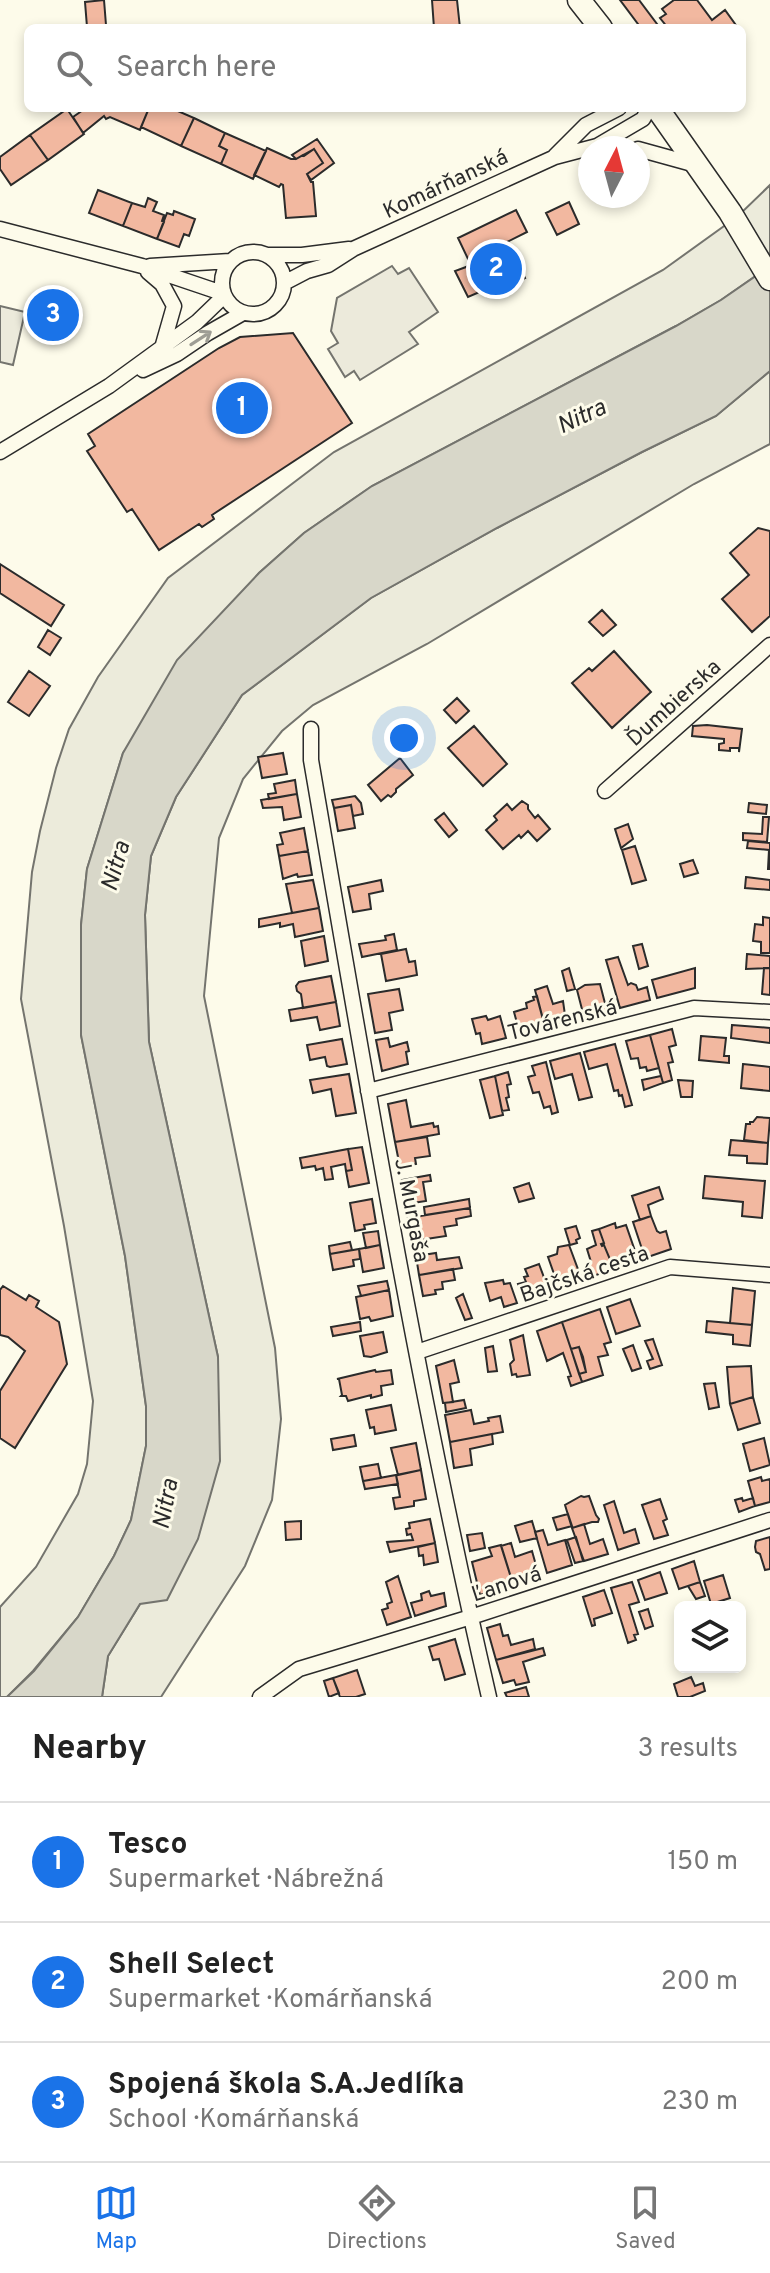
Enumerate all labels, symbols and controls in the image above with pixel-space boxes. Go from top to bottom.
search box [24,24,746,112]
icon: search [52,46,96,90]
text: Search here [116,50,276,87]
north arrow [578,136,650,208]
street label: Komárňanská [379,144,513,226]
pin: 2 [470,239,522,299]
pin: 3 [27,285,79,345]
one-way arrow [190,329,212,346]
pin: 1 [216,378,268,438]
water label: Nitra [553,393,612,442]
street label: Ďumbierska [621,653,727,753]
your location [384,718,424,758]
water label: Nitra [96,837,138,895]
street label: Továrenská [505,995,620,1048]
street label: J. Murgaša [387,1156,434,1265]
street label: Bajčská cesta [517,1241,653,1310]
water label: Nitra [147,1476,187,1532]
street label: Ľanová [468,1561,545,1609]
map controls [674,1601,746,1673]
button: layers [674,1601,746,1673]
text: Nearby [32,1728,147,1771]
text: 3 results [638,1733,738,1766]
text: Tesco [108,1827,188,1864]
text: 1 [53,1846,63,1879]
text: 150 m [667,1846,738,1879]
text: Supermarket · Nábrežná [108,1864,384,1897]
text: Shell Select [108,1947,274,1984]
text: 2 [50,1966,66,1999]
text: 200 m [661,1966,738,1999]
text: Supermarket · Komárňanská [108,1984,432,2017]
text: Spojená škola S.A.Jedlíka [108,2067,464,2104]
text: 3 [50,2086,66,2119]
text: 230 m [662,2086,738,2119]
text: School · Komárňanská [108,2104,359,2137]
tab: Map [94,2181,138,2256]
tab: Directions [327,2181,427,2256]
tab: Saved [615,2181,676,2256]

